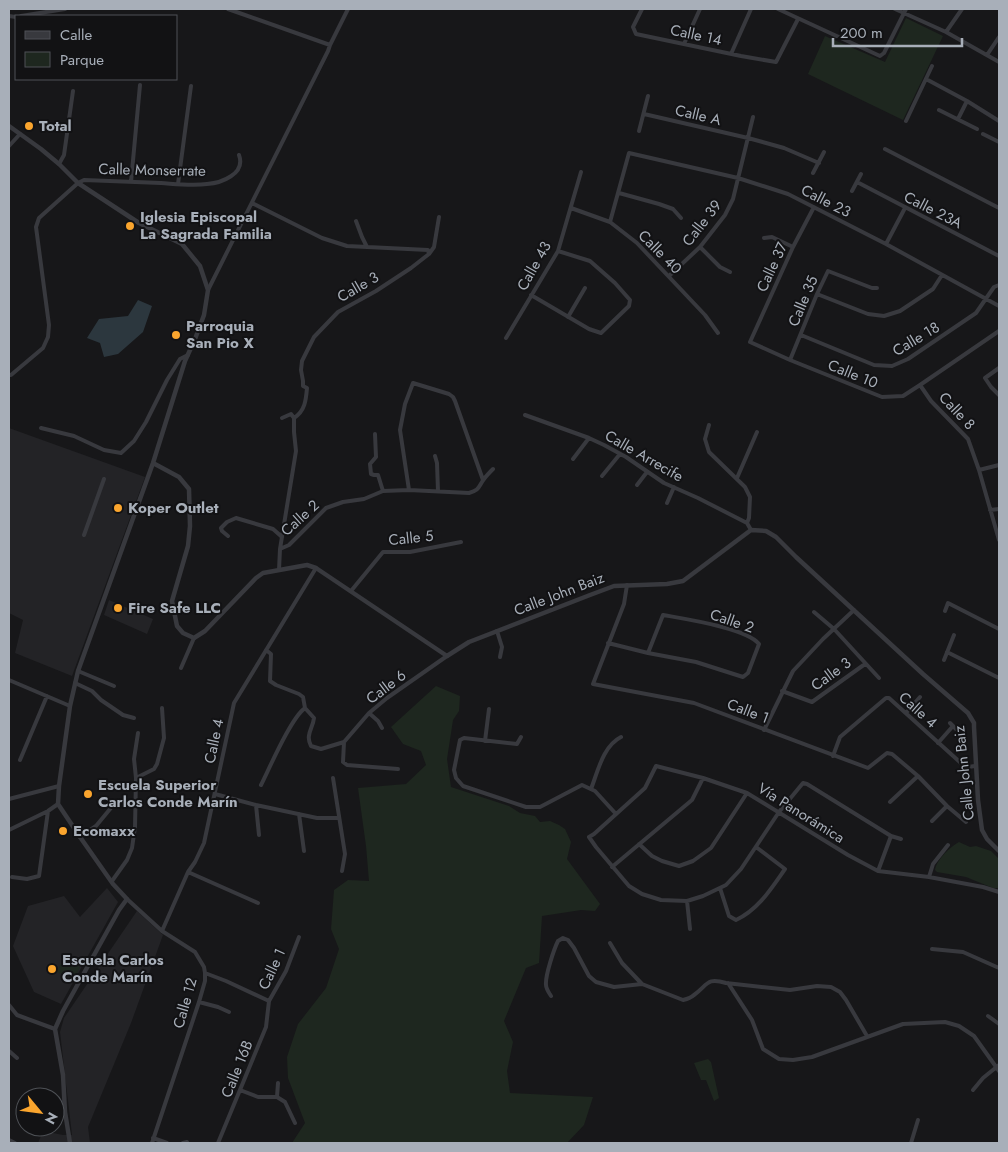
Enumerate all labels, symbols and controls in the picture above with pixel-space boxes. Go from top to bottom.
legend [15,15,178,80]
scale bar [833,15,962,47]
street label: Calle 14 [668,19,724,51]
text: 200 m [840,22,883,44]
text: Calle [60,24,92,46]
text: Parque [60,49,104,71]
street label: Calle A [673,99,723,131]
place label: Total [39,115,72,137]
marker: Total [23,120,35,132]
street label: Calle Monserrate [98,158,206,182]
street label: Calle 23 [797,179,855,223]
street label: Calle 23A [900,186,966,234]
street label: Calle 39 [677,195,727,251]
place label: Iglesia Episcopal La Sagrada Familia [140,206,272,245]
marker: Iglesia Episcopal La Sagrada Familia [124,220,136,232]
street label: Calle 40 [633,225,687,279]
street label: Calle 43 [511,237,557,295]
street label: Calle 37 [751,238,793,295]
street label: Calle 3 [333,266,383,308]
street label: Calle 35 [782,272,824,330]
place label: Parroquia San Pio X [186,315,254,354]
street label: Calle 18 [888,316,944,362]
marker: Parroquia San Pio X [170,329,182,341]
street label: Calle 10 [825,354,881,394]
street label: Calle 8 [934,387,980,435]
street label: Calle Arrecife [601,425,688,488]
street label: Calle 2 [276,495,324,541]
place label: Koper Outlet [128,497,219,519]
marker: Koper Outlet [112,502,124,514]
street label: Calle 5 [387,525,435,551]
street label: Calle John Baiz [511,567,607,621]
place label: Fire Safe LLC [128,597,221,619]
marker: Fire Safe LLC [112,602,124,614]
street label: Calle 2 [707,603,757,639]
street label: Calle 3 [806,652,856,696]
street label: Calle 6 [361,665,411,709]
street label: Calle 4 [894,687,942,734]
street label: Calle 1 [724,693,772,729]
street label: Calle 4 [199,716,230,765]
street label: Calle John Baiz [948,724,980,821]
place label: Escuela Superior Carlos Conde Marín [98,774,238,813]
street label: Vía Panorámica [753,777,849,849]
marker: Escuela Superior Carlos Conde Marín [82,788,94,800]
place label: Ecomaxx [73,820,135,842]
marker: Ecomaxx [57,825,69,837]
street label: Calle 1 [253,945,291,993]
place label: Escuela Carlos Conde Marín [62,949,164,988]
marker: Escuela Carlos Conde Marín [46,963,58,975]
street label: Calle 12 [167,975,203,1031]
street label: Calle 16B [215,1037,259,1101]
north arrow [15,1087,65,1137]
text: N [40,1109,63,1128]

